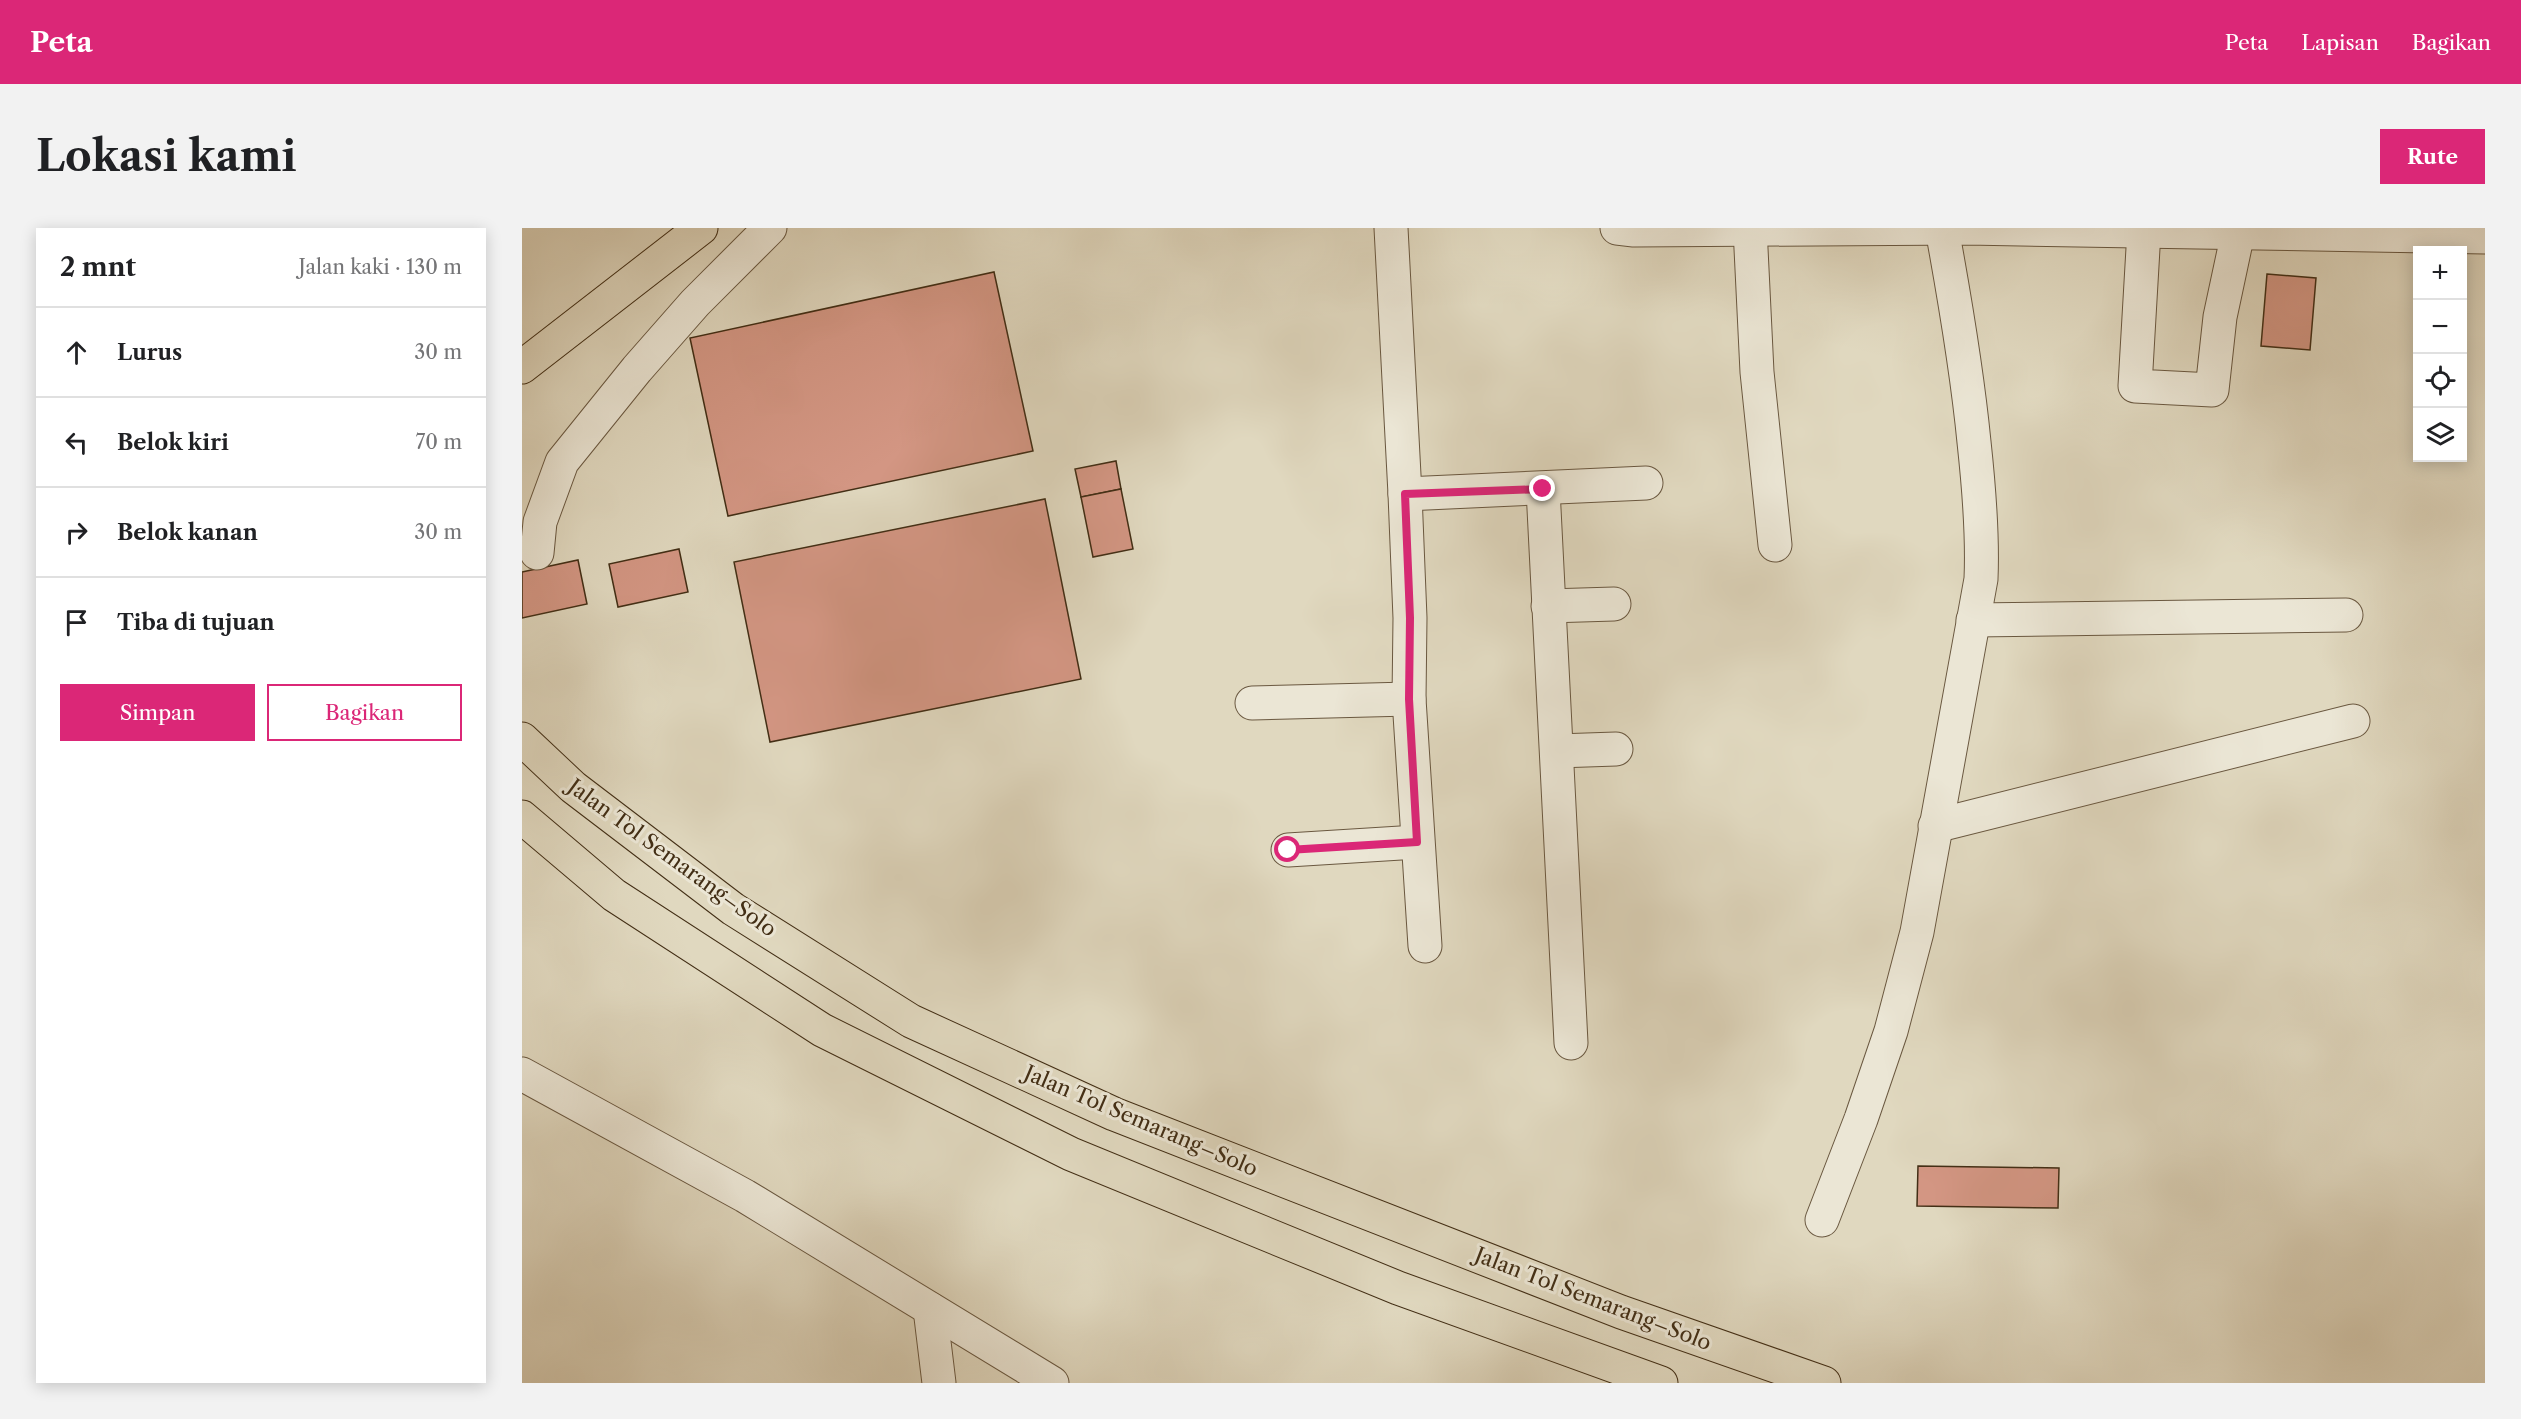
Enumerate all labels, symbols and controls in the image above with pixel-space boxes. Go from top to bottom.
text: Peta [30,25,93,59]
text: Peta [2225,30,2268,55]
text: Lapisan [2301,30,2379,55]
text: Bagikan [2412,30,2491,55]
button: Rute [2380,129,2485,184]
text: Lokasi kami [36,130,297,182]
map controls [2413,246,2467,462]
button: + [2413,246,2467,300]
text: 2 mnt [60,251,136,283]
text: Jalan kaki · 130 m [299,255,462,279]
button: − [2413,300,2467,354]
icon: ahead [60,336,93,369]
text: Lurus [117,339,182,366]
text: 30 m [414,340,462,364]
button: locate [2413,354,2467,408]
button: layers [2413,408,2467,462]
icon: left [60,426,93,459]
text: Belok kiri [117,429,229,456]
text: 70 m [416,430,462,454]
route end [1529,475,1555,501]
icon: right [60,516,93,549]
text: Belok kanan [117,519,258,546]
text: 30 m [414,520,462,544]
icon: arrive [60,606,93,639]
text: Tiba di tujuan [117,609,275,636]
button: Simpan [60,684,255,741]
button: Bagikan [267,684,462,741]
street label: Jalan Tol Semarang–Solo [561,772,781,942]
route start [1274,836,1300,862]
street label: Jalan Tol Semarang–Solo [1018,1059,1262,1181]
street label: Jalan Tol Semarang–Solo [1469,1241,1715,1355]

